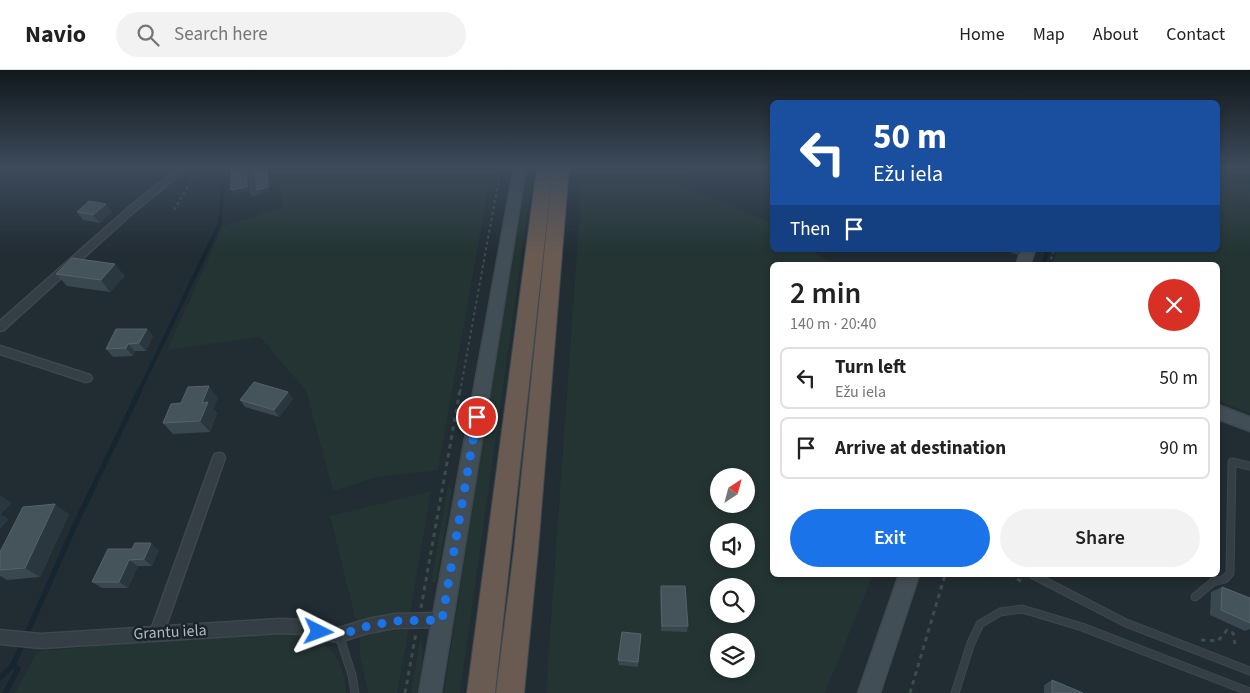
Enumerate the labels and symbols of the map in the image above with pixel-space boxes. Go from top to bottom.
pin [456,396,498,438]
north arrow [710,468,755,512]
position arrow [292,605,344,657]
street label: Grantu iela [133,619,207,645]

